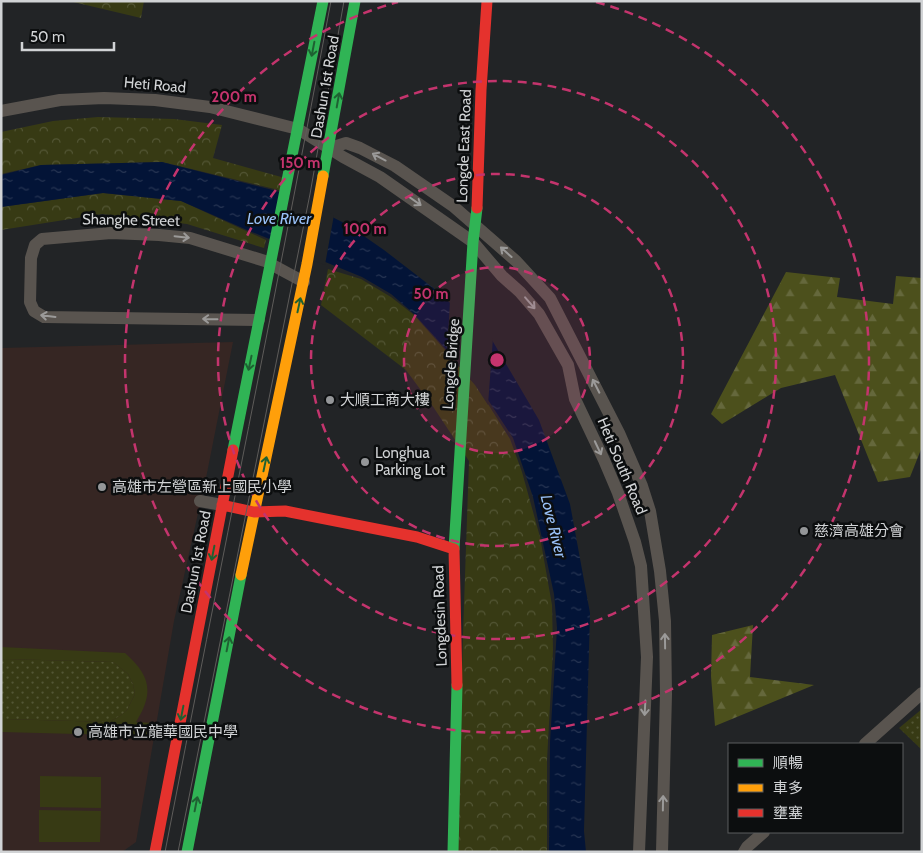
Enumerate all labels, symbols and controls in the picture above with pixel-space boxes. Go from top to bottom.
scale bar [22,20,115,52]
text: 50 m [30,28,65,46]
street label: Dashun 1st Road [307,34,343,140]
one-way arrow [308,41,318,57]
street label: Heti Road [123,73,187,97]
text: 200 m [211,88,257,106]
street label: Longde East Road [453,89,475,203]
one-way arrow [333,92,343,108]
one-way arrow [371,152,386,162]
text: 150 m [280,154,320,172]
one-way arrow [408,196,422,206]
water label: Love River [247,209,312,228]
street label: Shanghe Street [82,210,180,230]
text: 100 m [343,220,387,238]
one-way arrow [173,232,189,242]
one-way arrow [500,246,513,257]
text: 50 m [413,285,449,303]
one-way arrow [524,297,536,310]
one-way arrow [295,298,304,314]
one-way arrow [41,311,57,321]
one-way arrow [203,314,219,324]
street label: Longde Bridge [439,318,463,410]
centre of rings [488,351,506,369]
one-way arrow [245,355,254,371]
one-way arrow [591,378,601,393]
place label: 大順工商大樓 [340,391,430,409]
marker: 大順工商大樓 [324,394,336,406]
street label: Heti South Road [593,415,651,517]
one-way arrow [594,441,604,456]
place label: Longhua Parking Lot [375,444,445,479]
one-way arrow [260,456,270,472]
marker: Longhua Parking Lot [359,456,371,468]
place label: 高雄市左營區新上國民小學 [112,478,292,496]
marker: 高雄市左營區新上國民小學 [96,481,108,493]
water label: Love River [537,493,571,561]
street label: Dashun 1st Road [177,509,215,615]
place label: 慈濟高雄分會 [814,522,904,540]
marker: 慈濟高雄分會 [798,525,810,537]
one-way arrow [207,545,217,561]
street label: Longdesin Road [429,565,451,667]
one-way arrow [660,633,670,649]
one-way arrow [223,637,233,653]
one-way arrow [640,700,649,716]
one-way arrow [177,704,186,720]
place label: 高雄市立龍華國民中學 [88,723,238,741]
marker: 高雄市立龍華國民中學 [72,726,84,738]
legend [728,743,903,833]
text: 順暢 [773,754,803,772]
text: 車多 [773,779,803,797]
one-way arrow [658,795,668,812]
one-way arrow [192,796,202,812]
text: 壅塞 [773,804,803,822]

